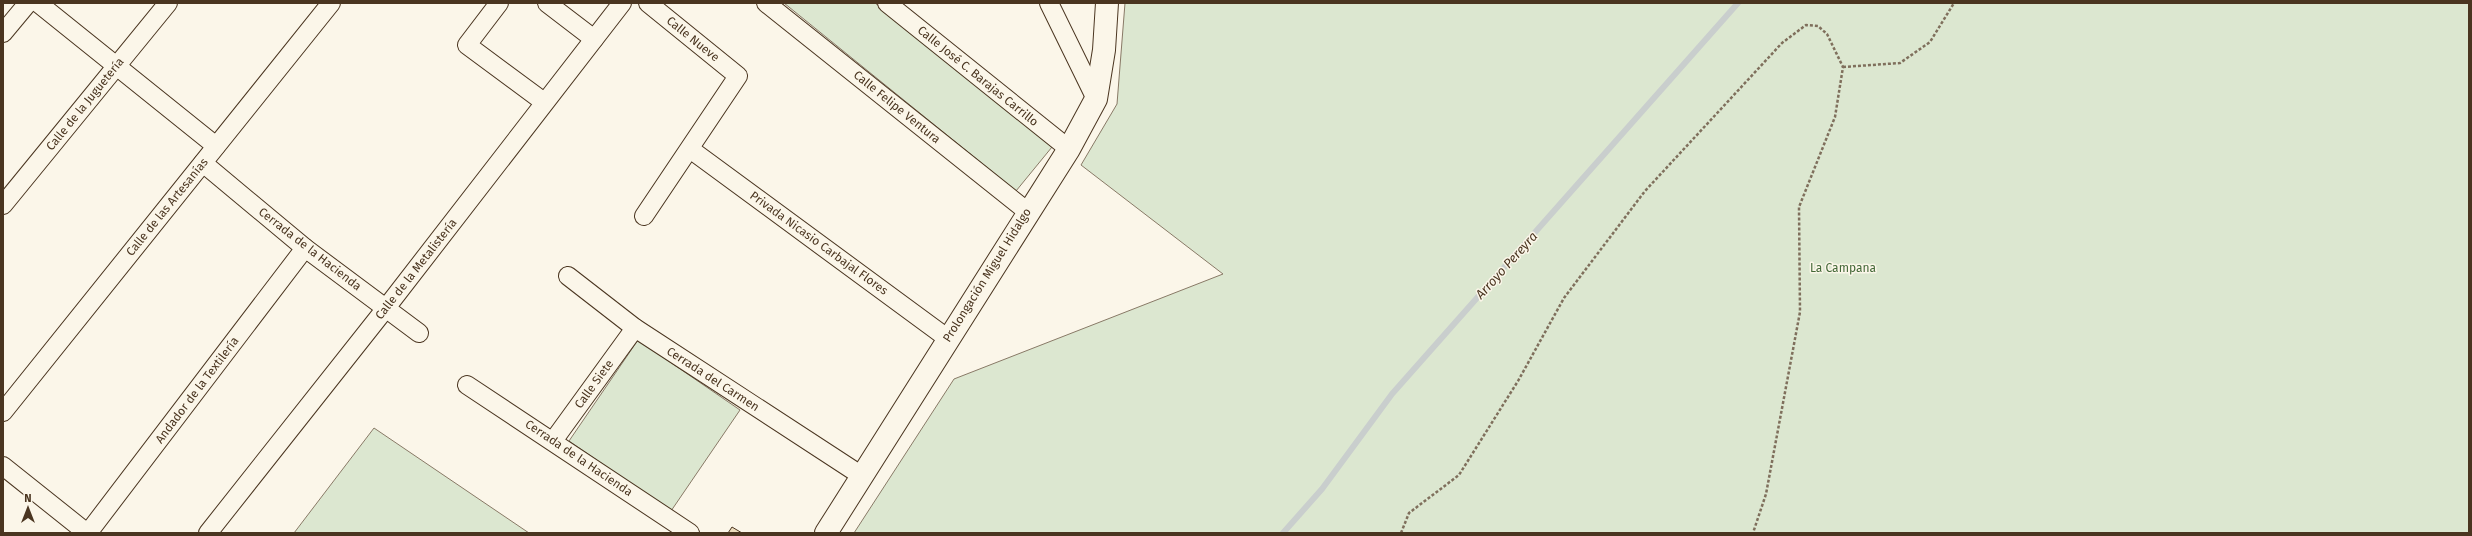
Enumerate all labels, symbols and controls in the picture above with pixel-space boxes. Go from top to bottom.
street label: Calle Nueve [664,13,722,65]
street label: Calle José C. Barajas Carrillo [915,23,1041,129]
street label: Calle de la Juguetería [43,55,127,153]
street label: Calle Felipe Ventura [851,68,943,146]
street label: Calle de las Artesanías [123,155,211,259]
street label: Privada Nicasio Carbajal Flores [747,188,891,298]
street label: Cerrada de la Hacienda [256,205,364,293]
street label: Prolongación Miguel Hidalgo [940,206,1034,344]
street label: Calle de la Metalistería [372,216,460,322]
water label: Arroyo Pereyra [1472,229,1540,303]
park label: La Campana [1810,261,1876,275]
street label: Andador de la Textilería [152,334,242,446]
street label: Cerrada del Carmen [664,344,762,414]
street label: Calle Siete [572,357,616,411]
street label: Cerrada de la Hacienda [523,417,635,499]
north arrow [8,488,48,528]
text: N [24,492,32,505]

